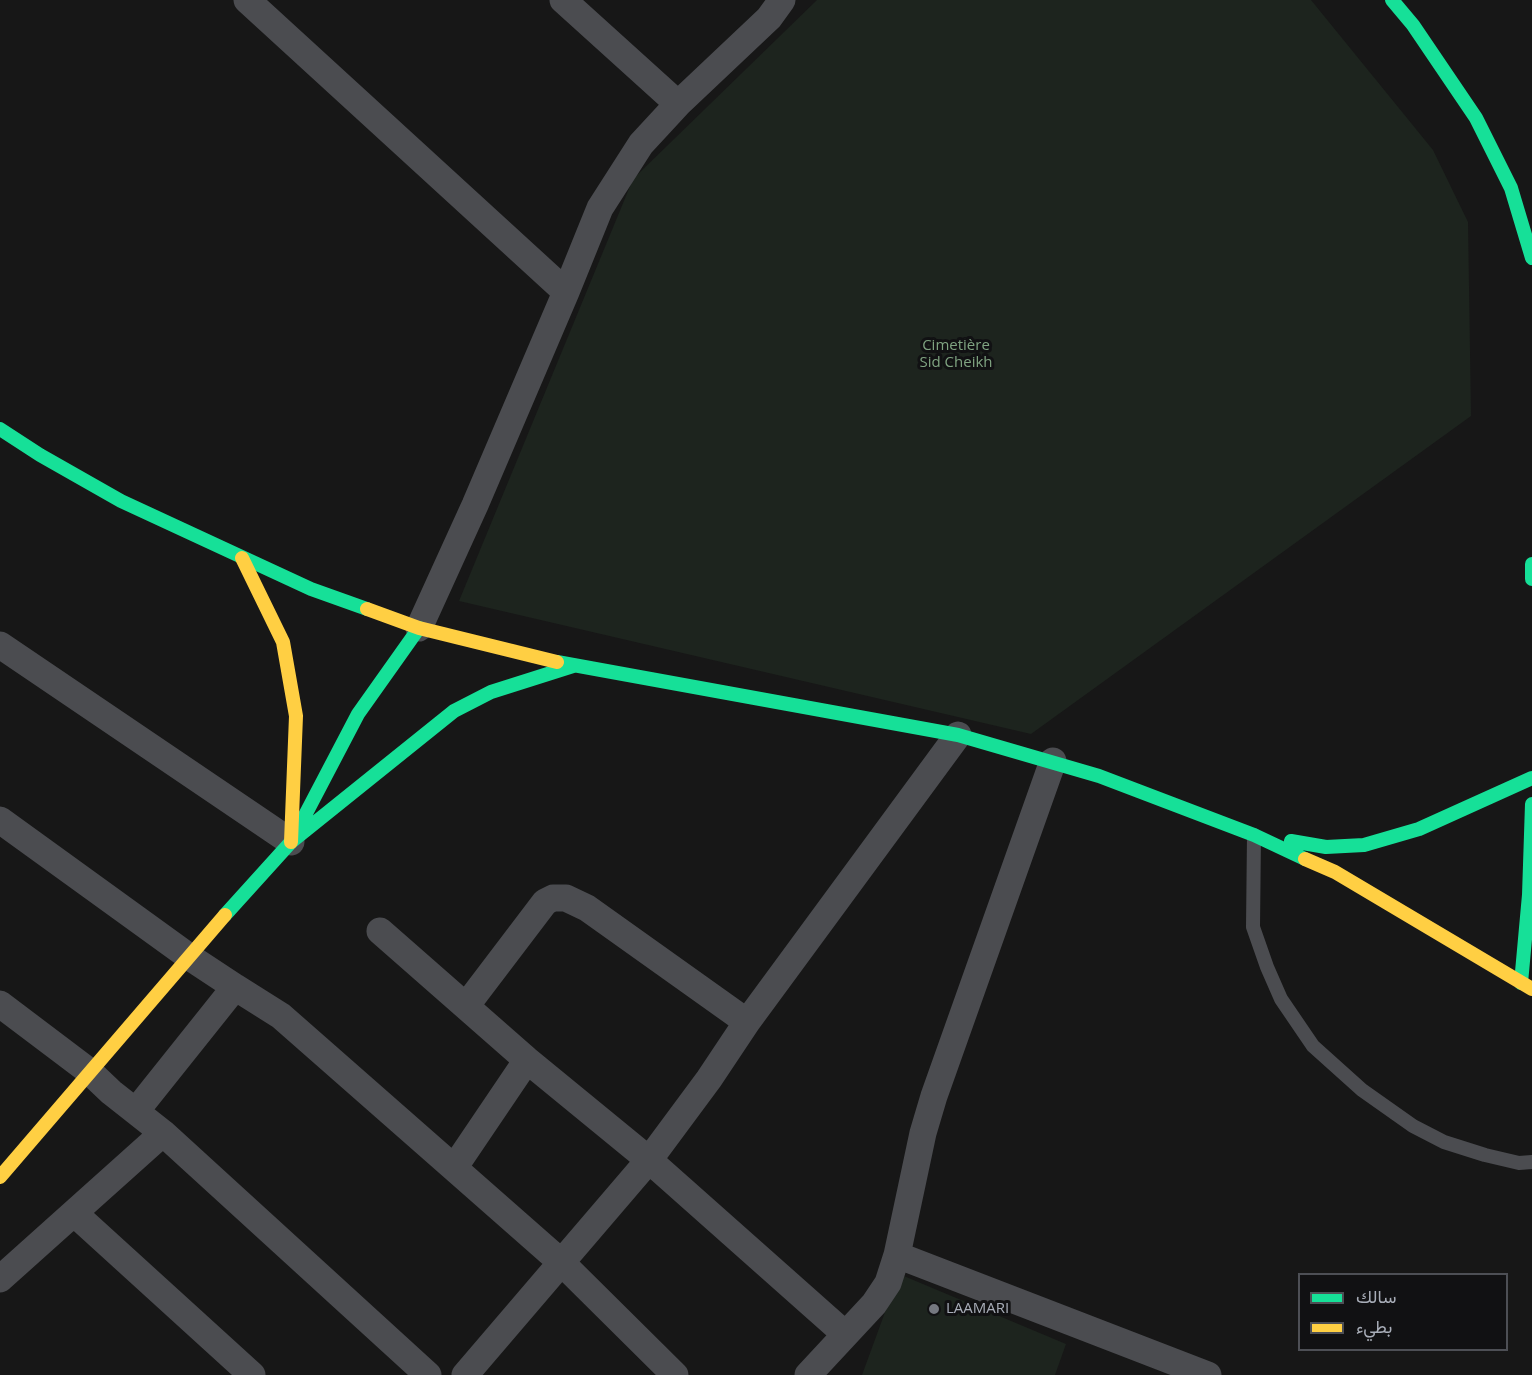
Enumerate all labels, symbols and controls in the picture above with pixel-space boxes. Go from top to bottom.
park label: Cimetière Sid Cheikh [919,337,993,372]
legend [1298,1273,1508,1351]
text: سالك [1356,1284,1396,1308]
place label: LAAMARI [946,1300,1009,1318]
marker: LAAMARI [927,1302,941,1316]
text: بطيء [1356,1314,1392,1338]

